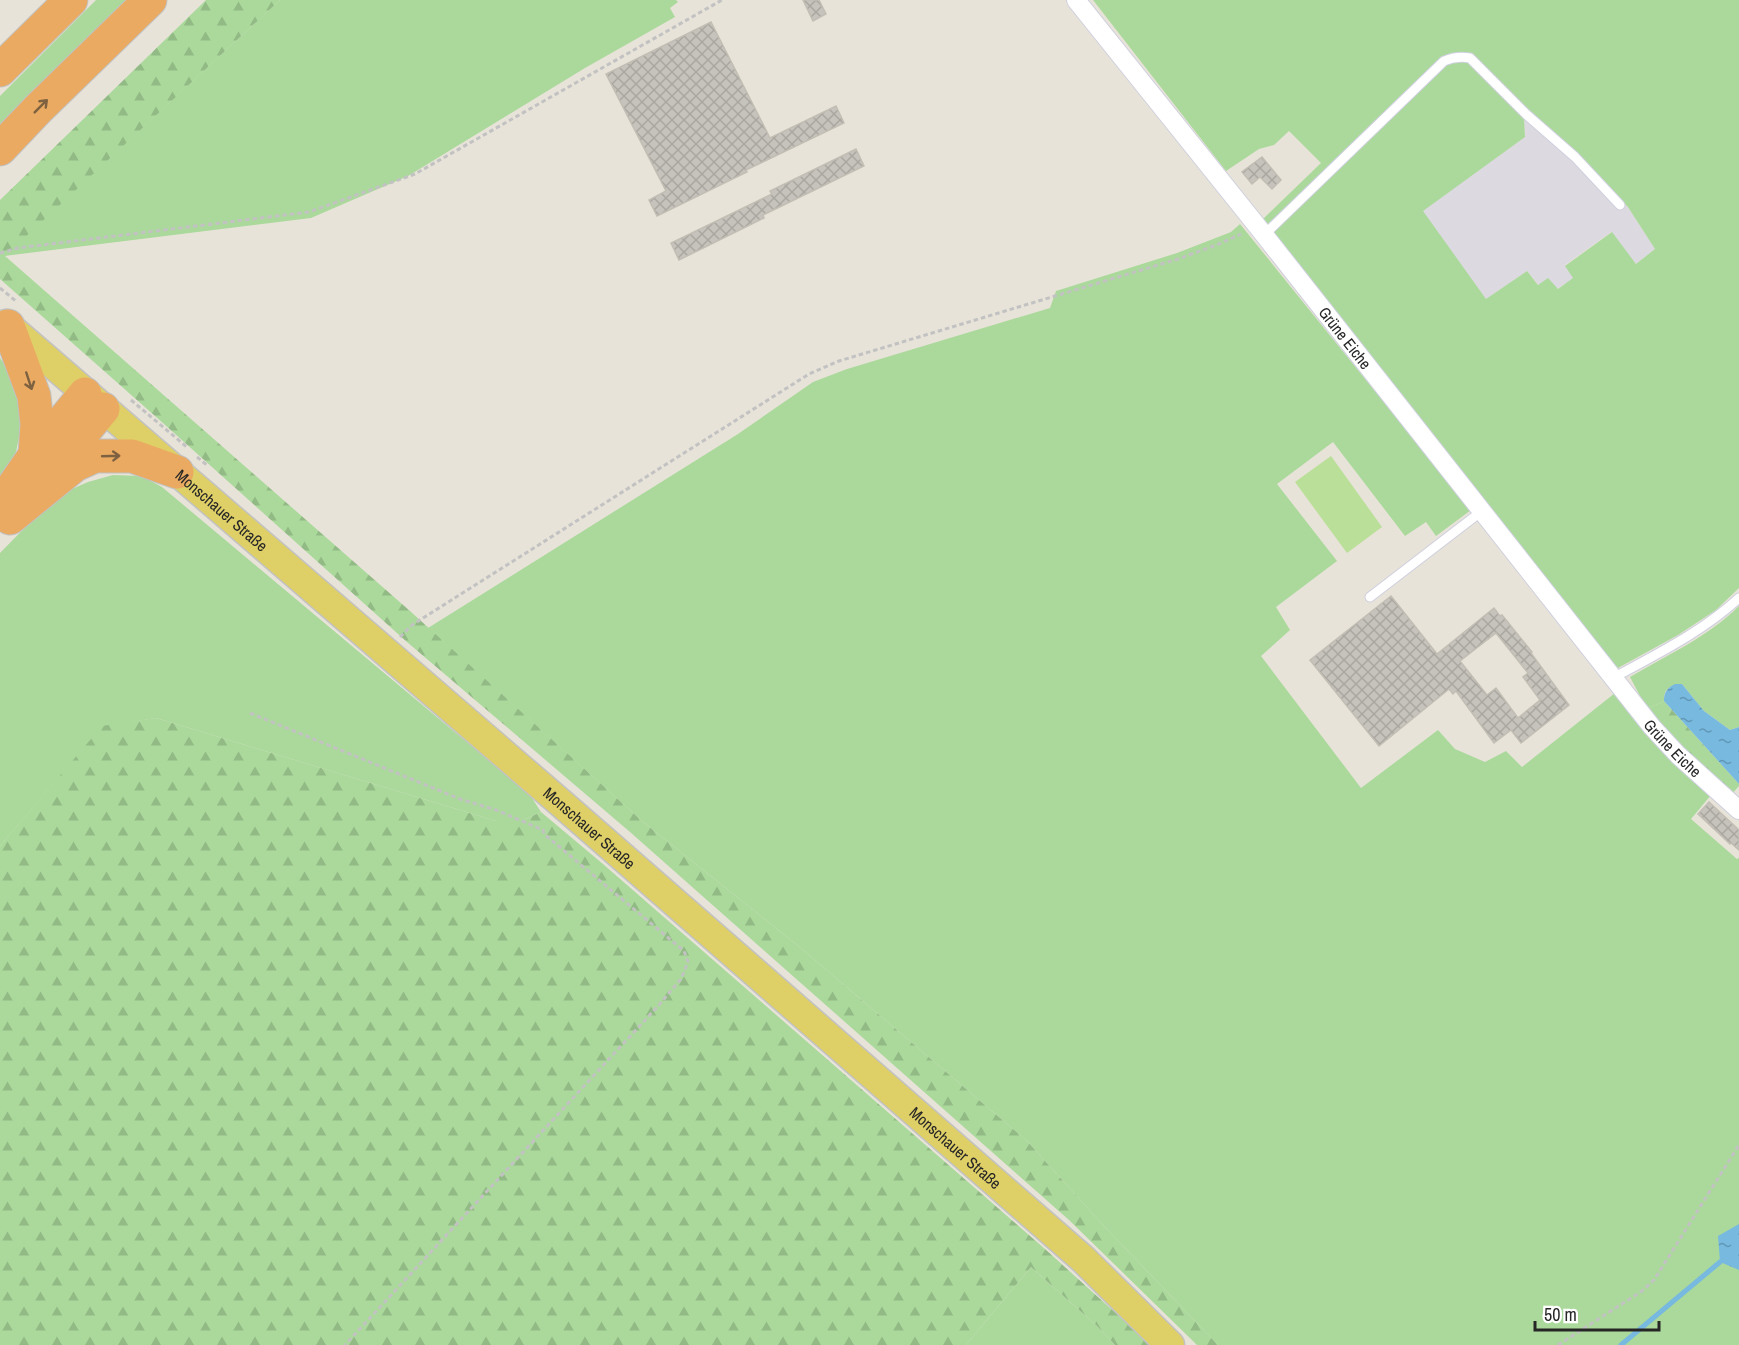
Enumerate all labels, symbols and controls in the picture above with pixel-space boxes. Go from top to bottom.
one-way arrow [33,99,48,114]
street label: Grüne Eiche [1314,302,1377,374]
one-way arrow [24,371,35,390]
one-way arrow [100,450,120,461]
street label: Monschauer Straße [171,464,273,556]
street label: Grüne Eiche [1639,714,1706,782]
street label: Monschauer Straße [539,782,640,874]
street label: Monschauer Straße [905,1101,1006,1194]
scale bar [1535,1294,1660,1332]
text: 50 m [1544,1302,1577,1327]

